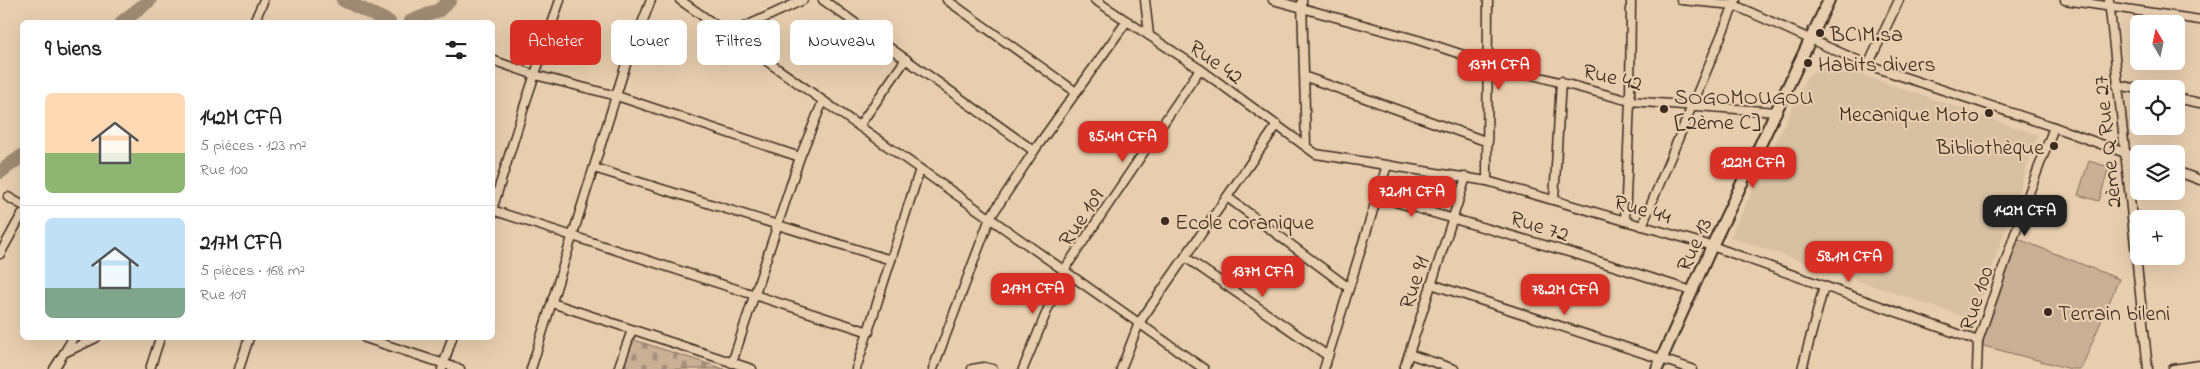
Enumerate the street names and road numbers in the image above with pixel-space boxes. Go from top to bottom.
street label: Rue 42 [1182,33,1249,94]
street label: Rue 42 [1579,57,1645,101]
street label: 2ème Q Rue 27 [2086,74,2132,209]
street label: Rue 109 [1052,183,1114,254]
street label: Rue 44 [1610,187,1675,234]
street label: Rue 72 [1506,204,1573,252]
street label: Rue 13 [1669,213,1722,277]
street label: Rue 91 [1392,252,1439,313]
street label: Rue 100 [1952,263,2003,335]

